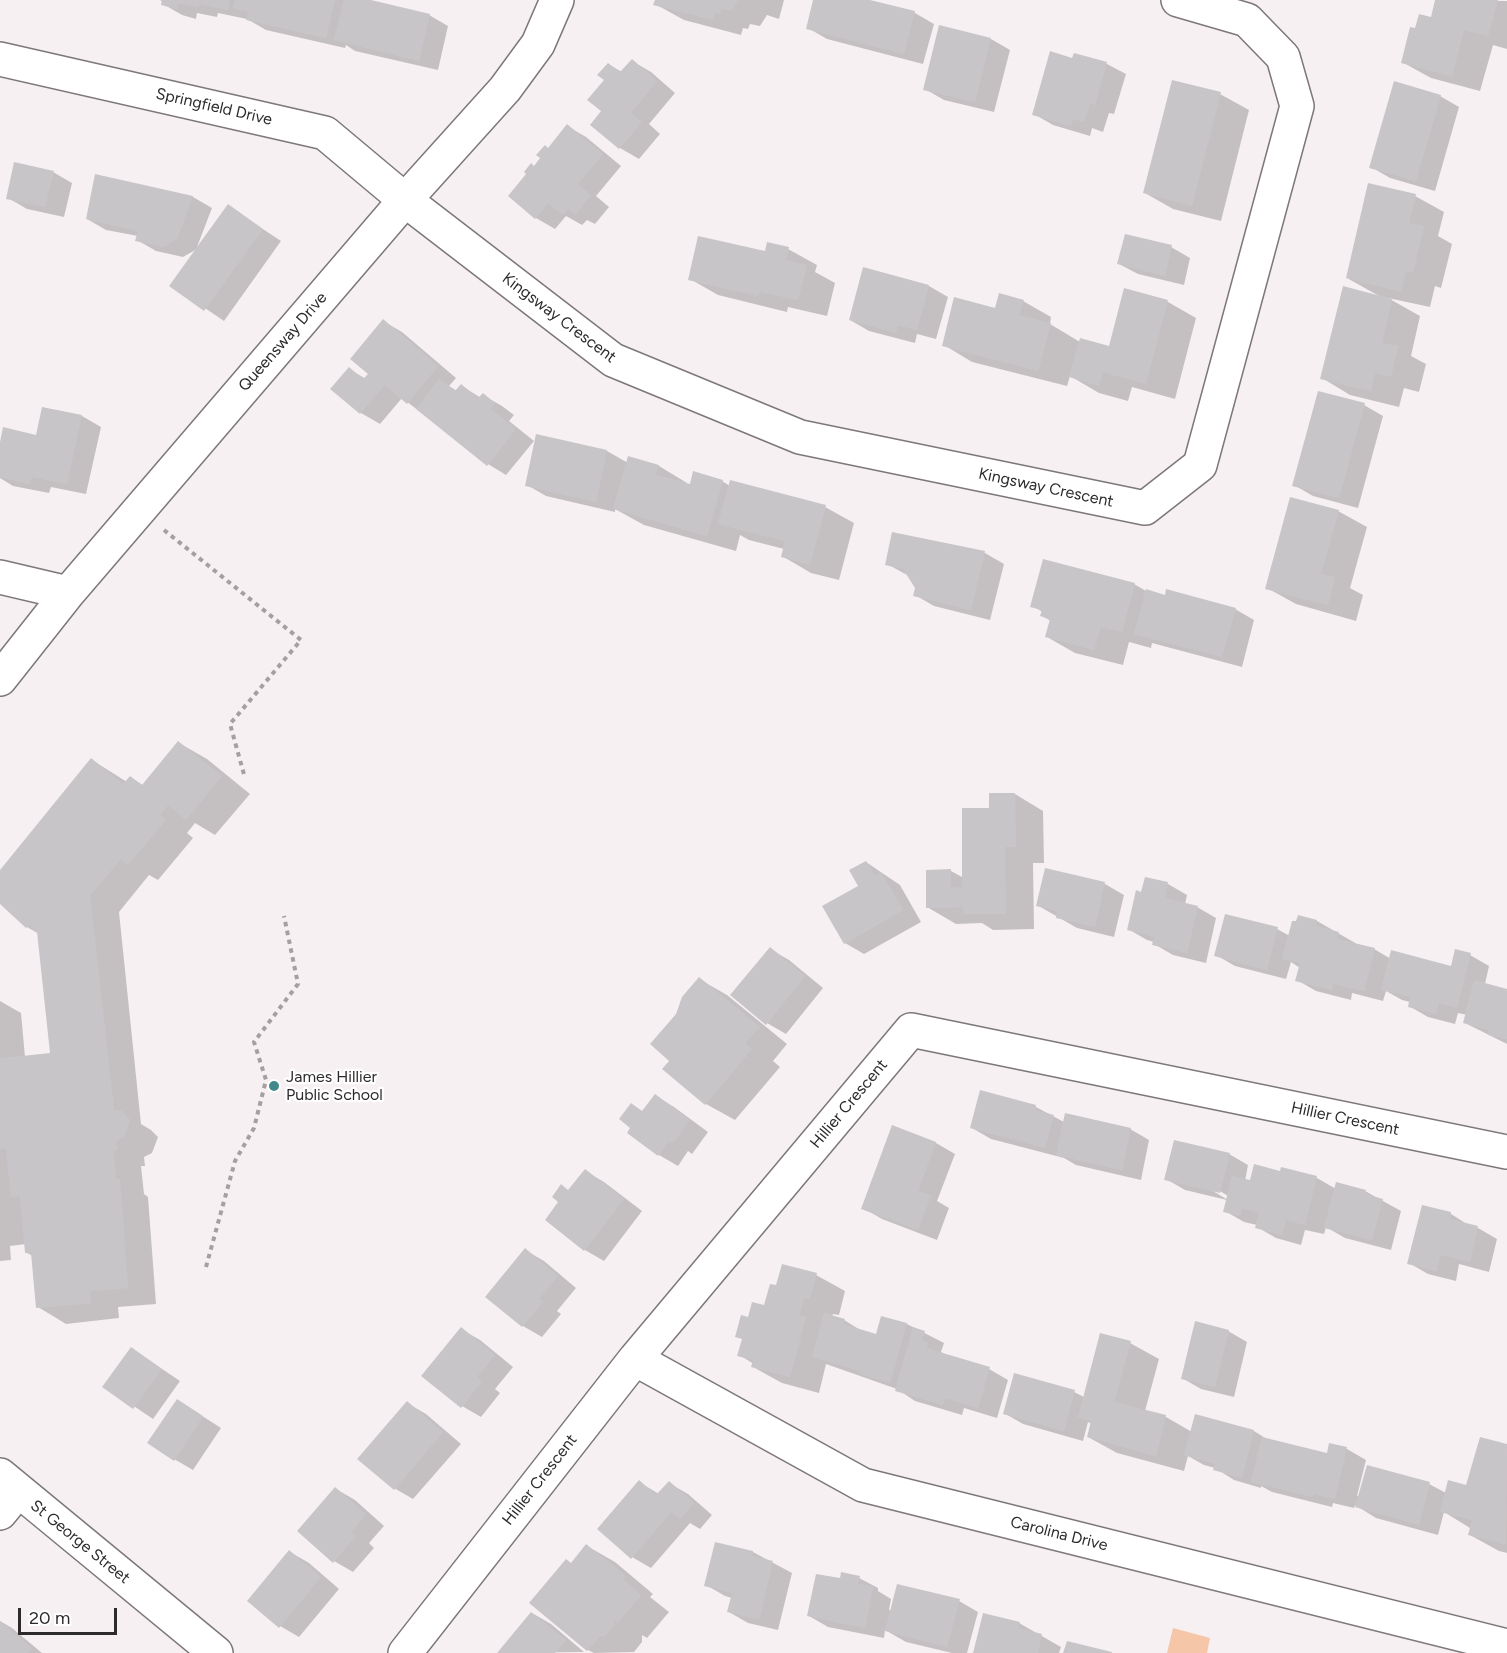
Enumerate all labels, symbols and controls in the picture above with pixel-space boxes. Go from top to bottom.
street label: Springfield Drive [154,84,274,130]
street label: Kingsway Crescent [498,269,620,367]
street label: Queensway Drive [235,289,331,395]
street label: Kingsway Crescent [977,464,1115,512]
street label: Hillier Crescent [806,1056,892,1152]
place label: James Hillier Public School [286,1067,383,1105]
marker: James Hillier Public School [267,1079,281,1093]
street label: Hillier Crescent [1289,1098,1401,1140]
street label: Hillier Crescent [499,1431,581,1529]
street label: St George Street [26,1496,134,1588]
street label: Carolina Drive [1008,1513,1110,1555]
scale bar [21,1596,120,1634]
text: 20 m [29,1607,70,1629]

